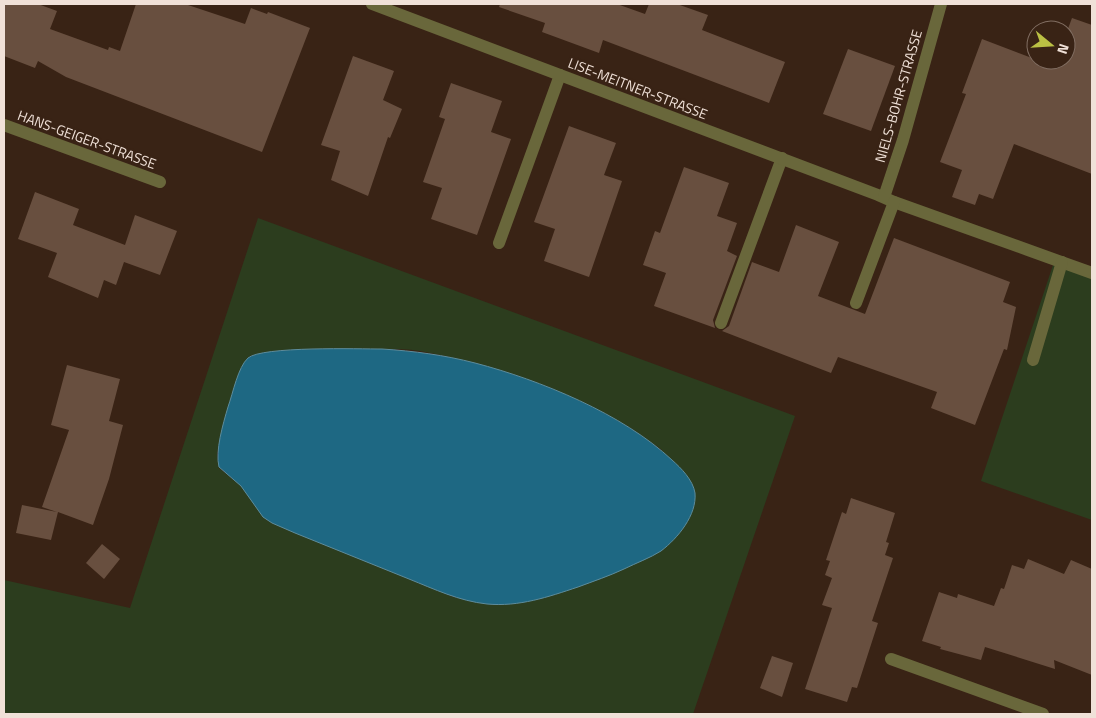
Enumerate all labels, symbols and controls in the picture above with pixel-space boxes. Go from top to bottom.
north arrow [1026,20,1076,70]
street label: NIELS-BOHR-STRASSE [869,27,927,165]
text: N [1052,41,1075,57]
street label: LISE-MEITNER-STRASSE [565,52,711,124]
street label: HANS-GEIGER-STRASSE [15,104,159,174]

